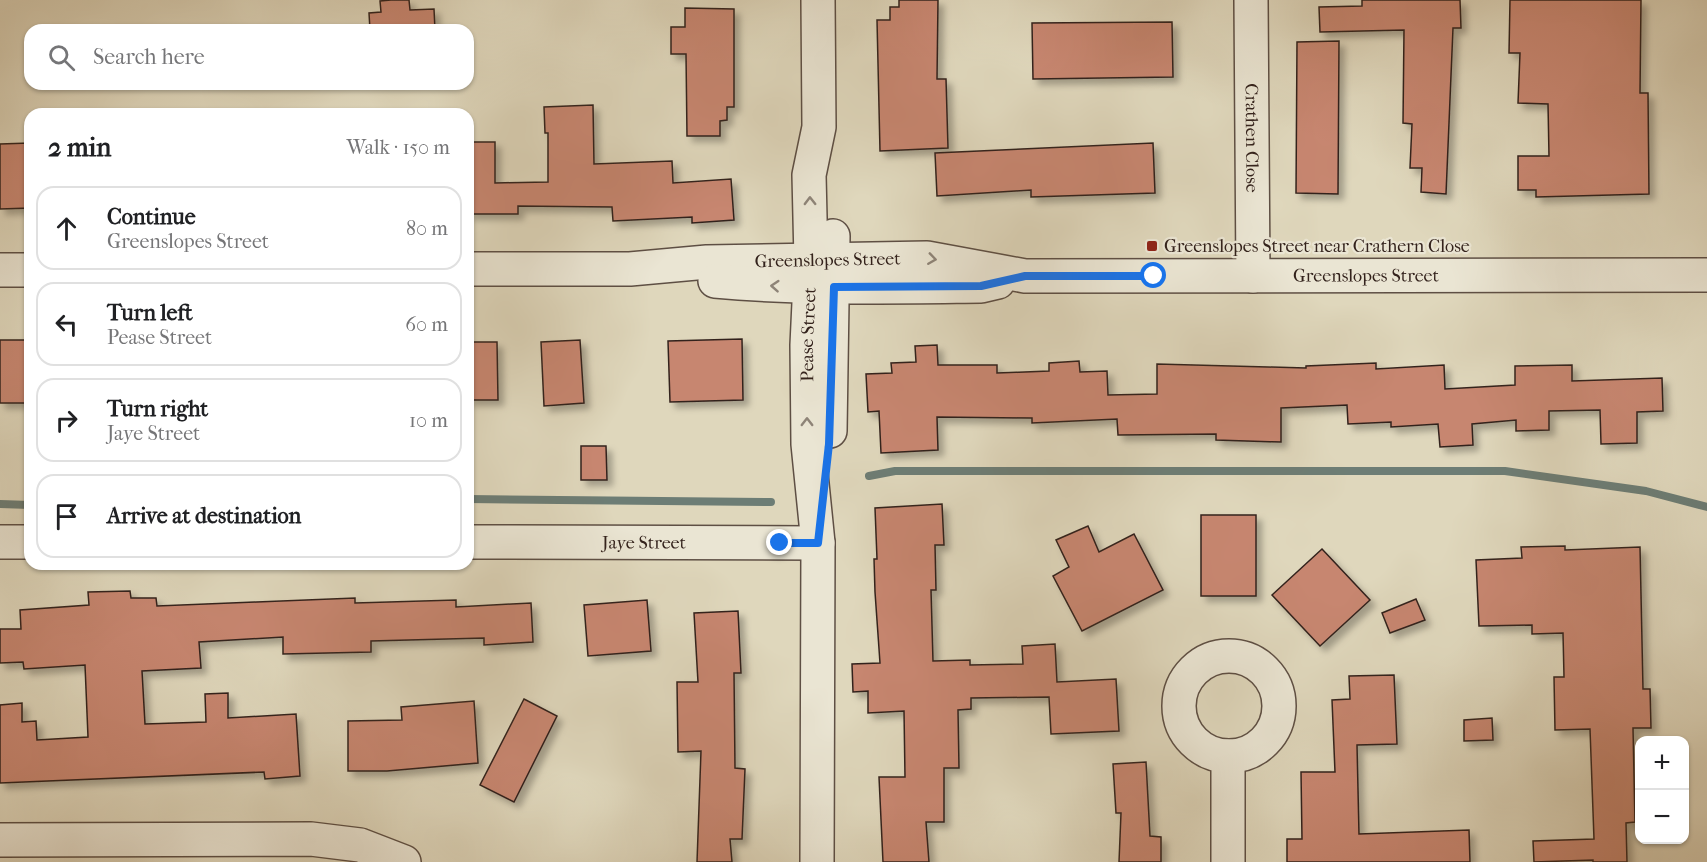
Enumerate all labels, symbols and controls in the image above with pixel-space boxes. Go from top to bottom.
search box [24,24,474,90]
icon: search [45,41,78,74]
text: Search here [93,44,205,70]
street label: Crathen Close [1241,83,1263,193]
text: 2 min [48,132,111,163]
text: Walk · 150 m [346,136,450,159]
one-way arrow [804,197,816,206]
text: Continue [107,204,196,230]
icon: ahead [50,212,83,245]
text: 80 m [406,217,448,240]
text: Greenslopes Street [107,230,269,253]
place label: Greenslopes Street near Crathern Close [1164,236,1470,257]
marker: Greenslopes Street near Crathern Close [1145,239,1159,253]
street label: Greenslopes Street [755,248,901,272]
one-way arrow [927,253,937,265]
route start [1140,262,1166,288]
street label: Greenslopes Street [1293,265,1440,286]
one-way arrow [771,279,780,292]
street label: Pease Street [796,286,820,382]
text: Turn left [107,300,193,326]
icon: left [50,308,83,341]
text: 60 m [405,313,448,336]
text: Pease Street [107,326,212,349]
text: Turn right [107,396,208,422]
icon: right [50,404,83,437]
text: 10 m [409,409,448,432]
one-way arrow [801,417,813,426]
text: Jaye Street [107,422,200,445]
icon: arrive [50,500,83,533]
text: Arrive at destination [107,503,301,529]
route end [766,529,792,555]
street label: Jaye Street [600,532,687,553]
map controls [1635,736,1689,844]
button: + [1635,736,1689,790]
button: − [1635,790,1689,844]

